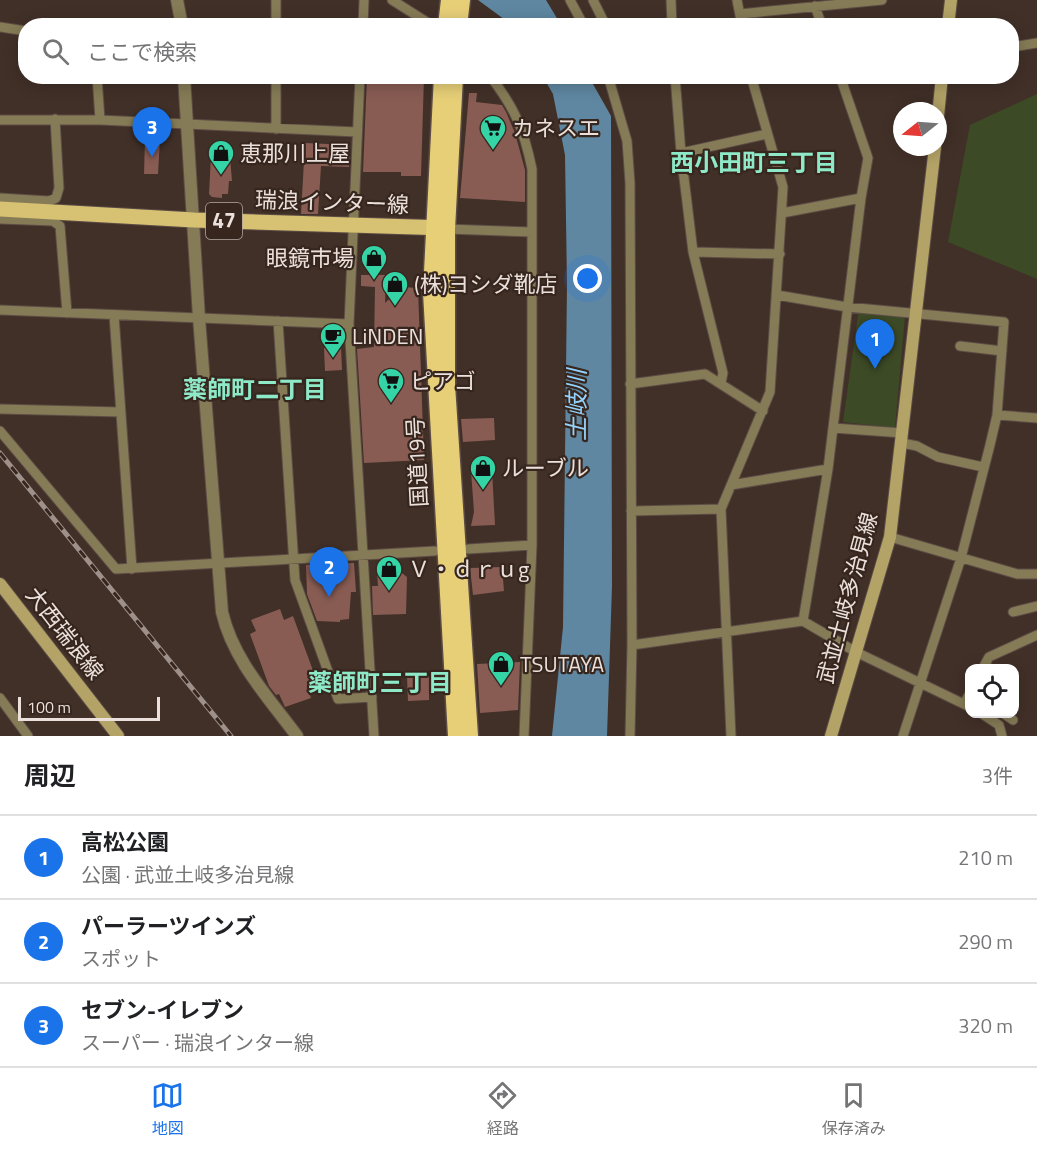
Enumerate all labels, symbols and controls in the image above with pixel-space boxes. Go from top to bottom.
search box [18,18,1019,84]
icon: search [39,35,72,68]
text: ここで検索 [87,35,197,69]
north arrow [893,102,947,156]
pin: 3 [132,108,172,157]
place label: カネスエ [512,111,600,145]
supermarket icon: カネスエ [478,113,508,151]
place label: 恵那川上屋 [240,136,350,170]
shop icon: 恵那川上屋 [206,138,236,176]
district label: 西小田町三丁目 [670,144,838,180]
street label: 瑞浪インター線 [254,182,410,222]
road number: 47 [206,203,242,239]
place label: 眼鏡市場 [266,241,354,275]
shop icon: 眼鏡市場 [359,243,389,281]
your location [573,264,602,293]
place label: (株)ヨシダ靴店 [414,267,558,301]
shop icon: (株)ヨシダ靴店 [380,269,410,307]
place label: LiNDEN [352,319,423,353]
pin: 1 [856,320,894,369]
cafe icon: LiNDEN [318,321,348,359]
place label: ピアゴ [410,364,476,398]
supermarket icon: ピアゴ [376,366,406,404]
water label: 土岐川 [558,366,594,441]
district label: 薬師町二丁目 [183,371,327,407]
street label: 国道19号 [398,416,436,508]
place label: ルーブル [502,451,589,485]
shop icon: ルーブル [468,453,498,491]
street label: 武並土岐多治見線 [808,509,886,687]
pin: 2 [310,548,348,597]
place label: Ｖ・ｄｒｕg [408,552,529,586]
shop icon: Ｖ・ｄｒｕg [374,554,404,592]
street label: 大西瑞浪線 [18,579,112,687]
place label: TSUTAYA [520,647,604,681]
shop icon: TSUTAYA [486,649,516,687]
district label: 薬師町三丁目 [308,664,452,700]
map controls [965,664,1019,718]
button: locate [965,664,1019,718]
scale bar [18,694,160,722]
text: 100 m [27,695,71,719]
text: 周辺 [24,756,76,795]
text: 3件 [982,760,1013,791]
text: 高松公園 [81,825,169,859]
text: 1 [38,842,49,873]
text: 210 m [958,842,1013,873]
text: 公園 · 武並土岐多治見線 [81,859,294,890]
text: パーラーツインズ [81,909,256,943]
text: 2 [38,926,49,957]
text: 290 m [958,926,1013,957]
text: スポット [81,943,161,974]
text: セブン-イレブン [81,993,244,1027]
text: 3 [38,1010,49,1041]
text: 320 m [958,1010,1013,1041]
text: スーパー · 瑞浪インター線 [81,1027,314,1058]
tab: 地図 [151,1079,184,1140]
tab: 経路 [486,1079,519,1140]
tab: 保存済み [822,1079,886,1140]

